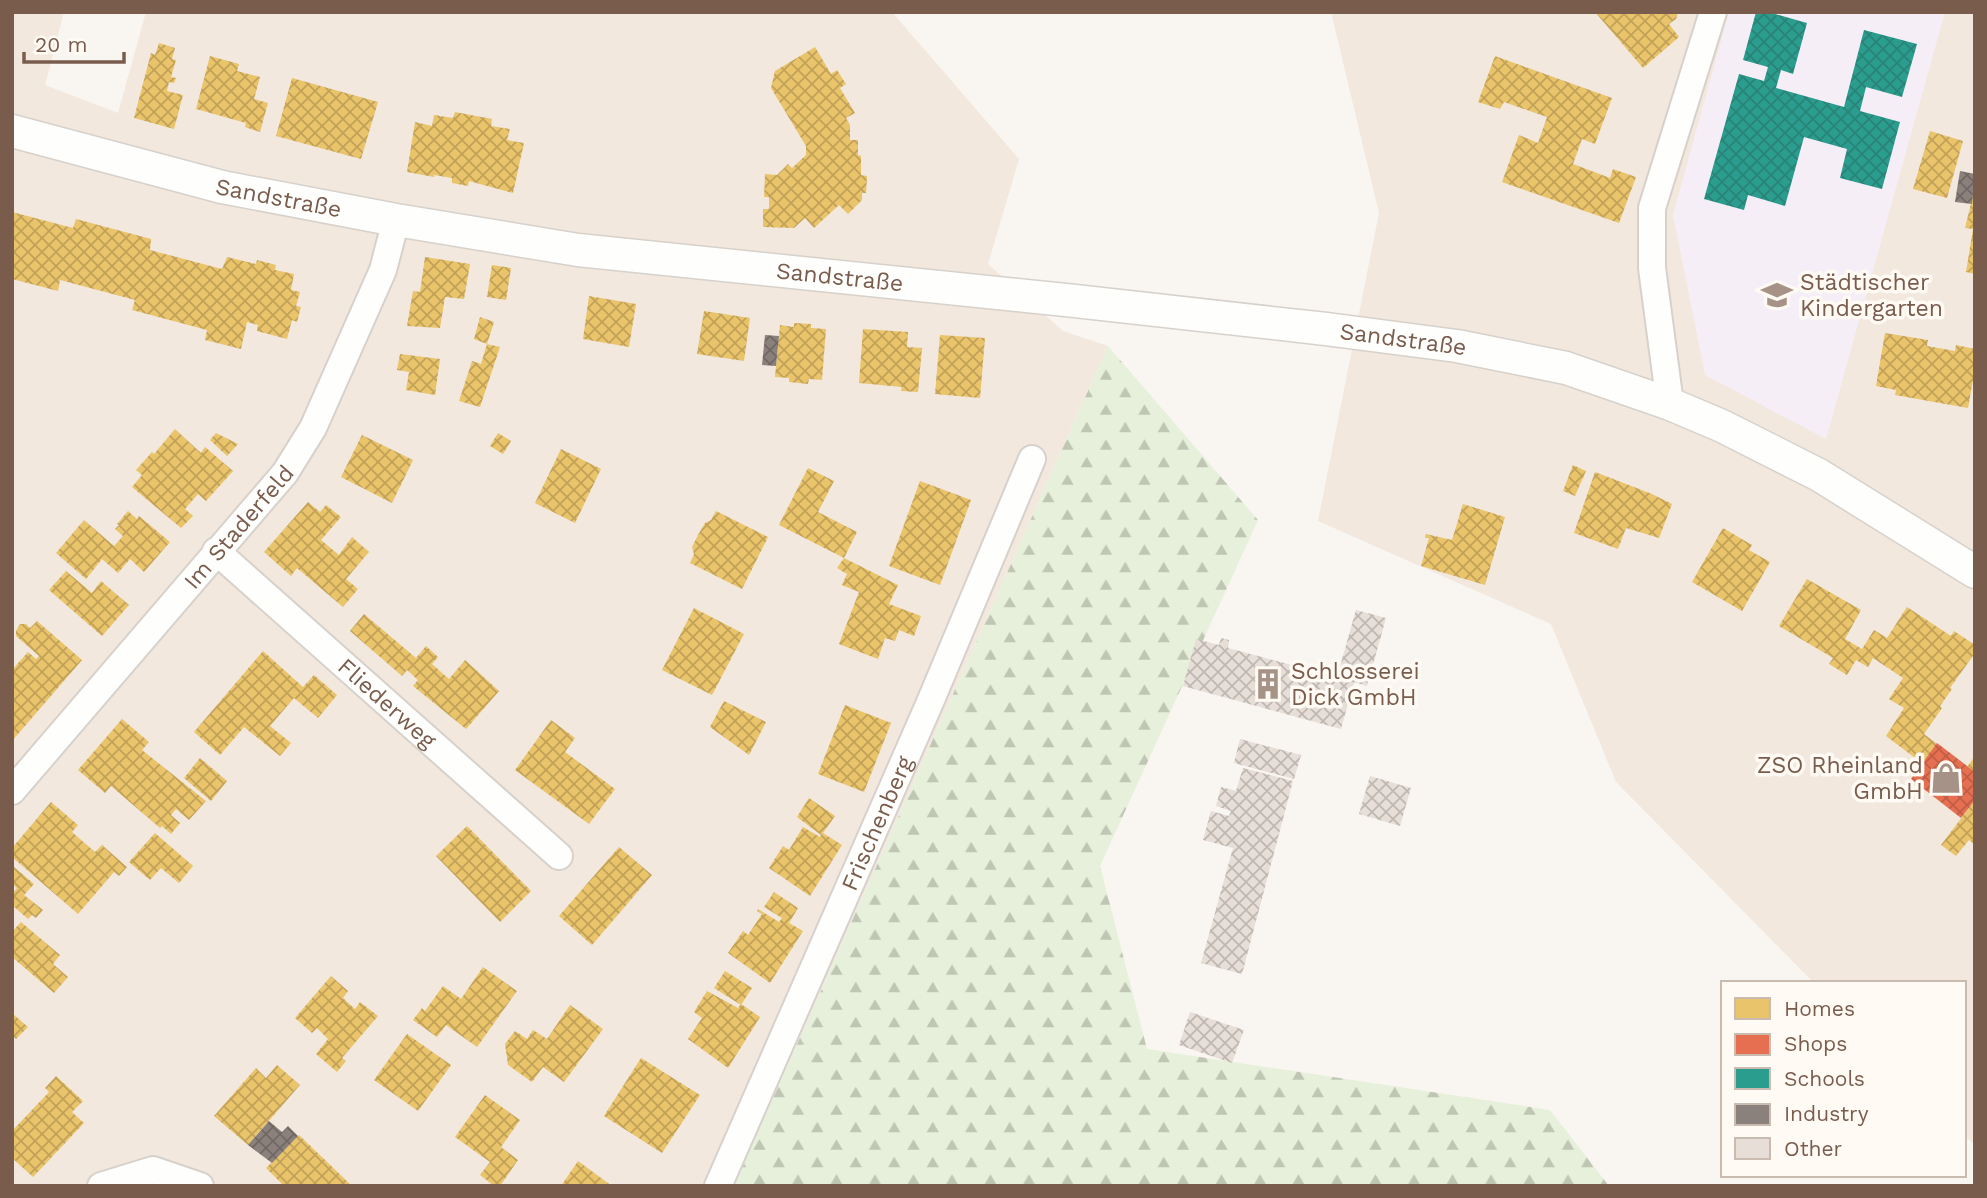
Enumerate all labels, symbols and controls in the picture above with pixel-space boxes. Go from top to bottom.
scale bar [24,21,124,65]
text: 20 m [35,32,87,57]
street label: Sandstraße [213,173,344,223]
street label: Sandstraße [775,257,905,297]
place label: Städtischer Kindergarten [1800,269,1943,322]
school or university icon: Städtischer Kindergarten [1760,278,1794,312]
street label: Sandstraße [1338,318,1469,362]
street label: Im Staderfeld [179,460,300,595]
street label: Fliederweg [332,653,442,755]
place label: Schlosserei Dick GmbH [1291,658,1420,711]
building icon: Schlosserei Dick GmbH [1251,667,1285,701]
street label: Frischenberg [836,751,919,895]
place label: ZSO Rheinland GmbH [1757,752,1923,805]
shop icon: ZSO Rheinland GmbH [1929,761,1963,795]
legend [1721,981,1966,1177]
text: Homes [1784,996,1855,1021]
text: Shops [1784,1031,1847,1056]
text: Schools [1784,1066,1865,1091]
text: Industry [1784,1101,1869,1126]
text: Other [1784,1136,1843,1161]

